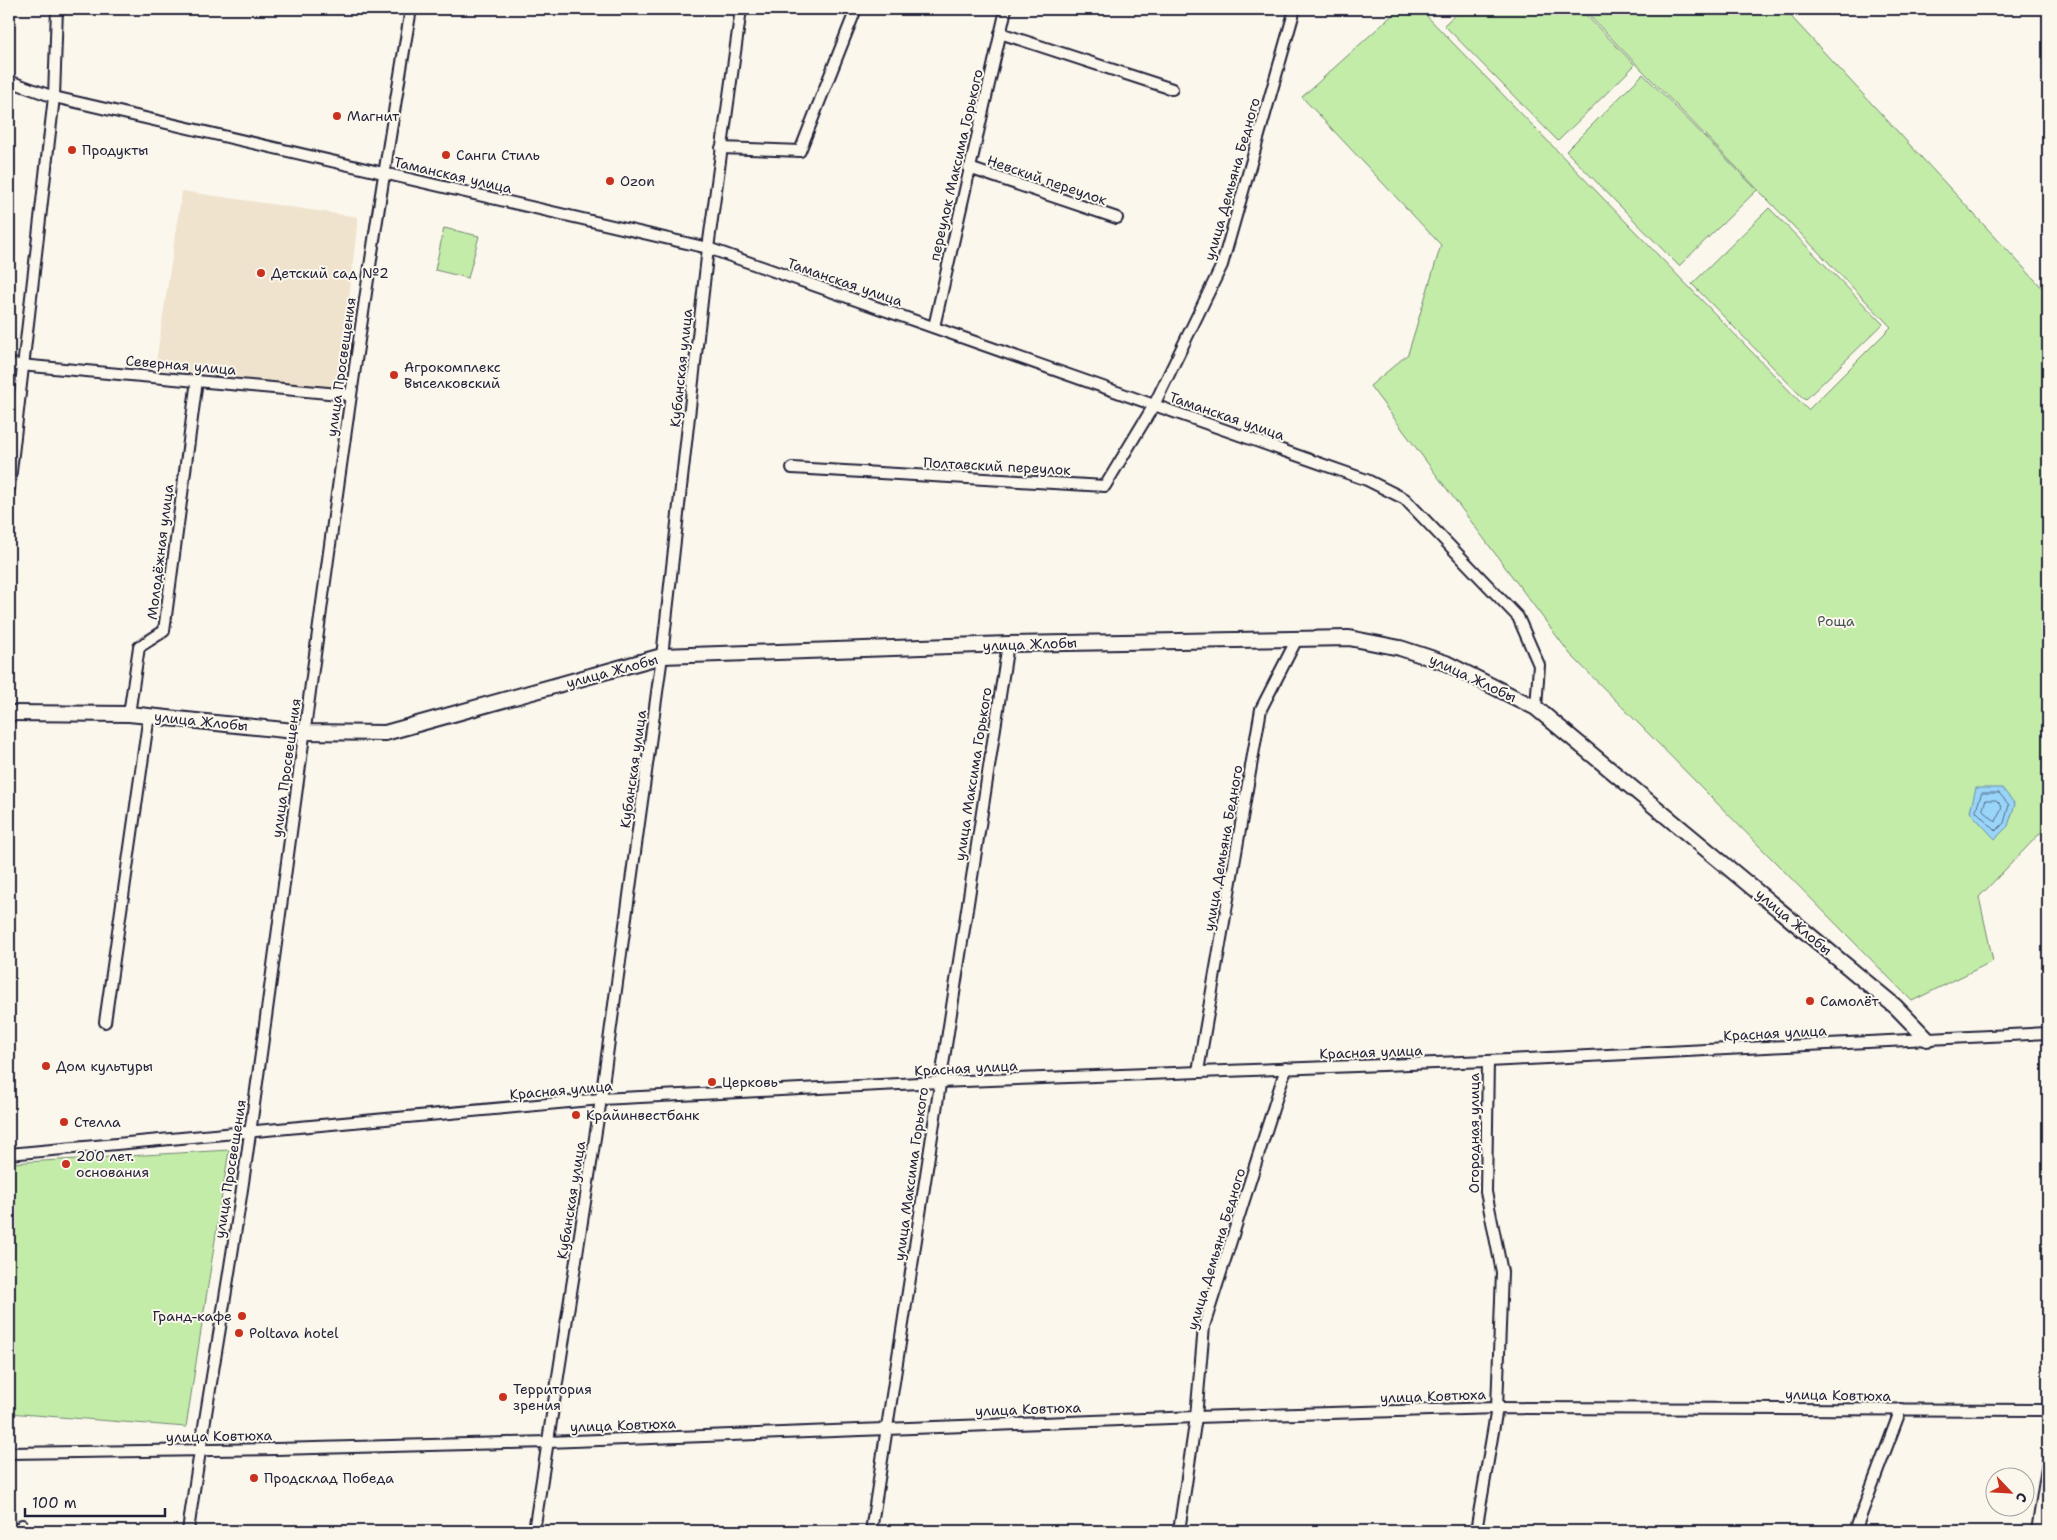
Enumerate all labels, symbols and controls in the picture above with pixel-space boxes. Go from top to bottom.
street label: переулок Максима Горького [925,67,987,263]
street label: улица Демьяна Бедного [1200,95,1264,263]
place label: Магнит [347,107,400,125]
marker: Магнит [331,110,343,122]
place label: Продукты [82,141,149,159]
marker: Продукты [66,144,78,156]
place label: Санги Стиль [456,146,540,164]
marker: Санги Стиль [440,149,452,161]
street label: Невский переулок [985,151,1110,209]
street label: Таманская улица [392,153,514,197]
place label: Ozon [620,172,655,190]
marker: Ozon [604,175,616,187]
street label: Таманская улица [785,254,905,310]
place label: Детский сад №2 [271,264,389,282]
marker: Детский сад №2 [255,267,267,279]
street label: улица Просвещения [322,296,360,438]
street label: Кубанская улица [666,308,696,428]
street label: Северная улица [125,351,237,379]
place label: Агрокомплекс Выселковский [404,358,501,392]
marker: Агрокомплекс Выселковский [388,369,400,381]
street label: Таманская улица [1167,388,1287,444]
street label: Полтавский переулок [923,453,1072,479]
street label: Молодёжная улица [143,483,177,621]
park label: Роща [1817,612,1855,630]
street label: улица Жлобы [983,633,1077,655]
street label: улица Жлобы [564,650,660,692]
street label: улица Жлобы [1427,650,1519,706]
street label: улица Максима Горького [950,686,996,862]
street label: улица Просвещения [267,697,305,839]
street label: улица Жлобы [153,707,249,735]
street label: Кубанская улица [616,708,650,829]
street label: улица Демьяна Бедного [1199,763,1247,933]
street label: улица Жлобы [1752,885,1836,959]
place label: Самолёт [1820,992,1880,1010]
marker: Самолёт [1804,995,1816,1007]
street label: Красная улица [1723,1021,1827,1045]
street label: Красная улица [1319,1041,1423,1063]
street label: Красная улица [914,1056,1018,1080]
place label: Дом культуры [56,1057,153,1075]
marker: Дом культуры [40,1060,52,1072]
place label: Церковь [722,1073,778,1091]
street label: Огородная улица [1465,1073,1483,1193]
street label: Красная улица [509,1076,614,1103]
marker: Церковь [706,1076,718,1088]
street label: улица Максима Горького [890,1086,932,1262]
street label: улица Просвещения [210,1098,250,1240]
place label: Крайинвестбанк [586,1106,700,1124]
marker: Крайинвестбанк [570,1109,582,1121]
place label: Стелла [74,1113,121,1131]
marker: Стелла [58,1116,70,1128]
street label: Кубанская улица [553,1139,589,1260]
place label: 200 лет. основания [76,1147,149,1181]
marker: 200 лет. основания [60,1158,72,1170]
street label: улица Демьяна Бедного [1183,1166,1249,1332]
place label: Гранд-кафе [153,1307,232,1325]
marker: Гранд-кафе [236,1310,248,1322]
place label: Poltava hotel [249,1324,339,1342]
marker: Poltava hotel [233,1327,245,1339]
place label: Территория зрения [513,1380,592,1414]
street label: улица Ковтюха [1380,1385,1487,1407]
street label: улица Ковтюха [1785,1385,1891,1405]
marker: Территория зрения [497,1391,509,1403]
street label: улица Ковтюха [975,1398,1082,1420]
street label: улица Ковтюха [570,1414,677,1436]
street label: улица Ковтюха [166,1426,272,1446]
north arrow [1984,1468,2034,1518]
place label: Продсклад Победа [264,1469,394,1487]
marker: Продсклад Победа [248,1472,260,1484]
scale bar [25,1485,165,1517]
text: С [2012,1490,2032,1505]
text: 100 m [32,1493,77,1513]

